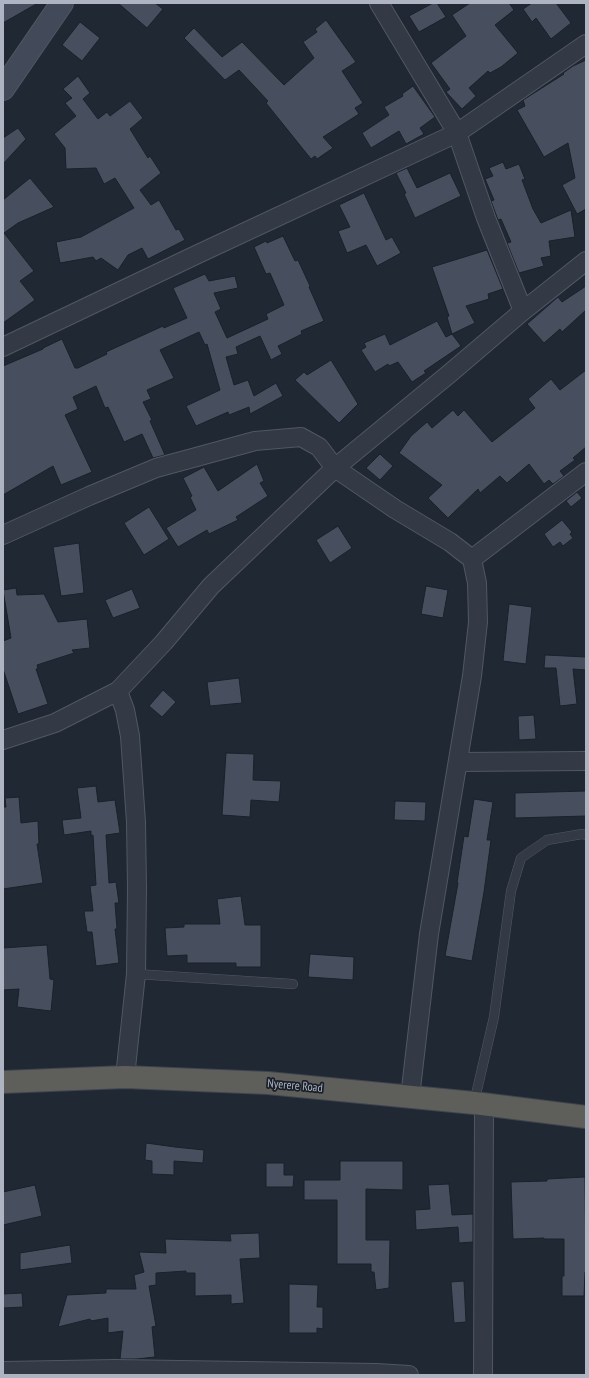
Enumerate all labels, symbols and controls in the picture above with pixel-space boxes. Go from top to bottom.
street label: Nyerere Road [267,1076,323,1096]

